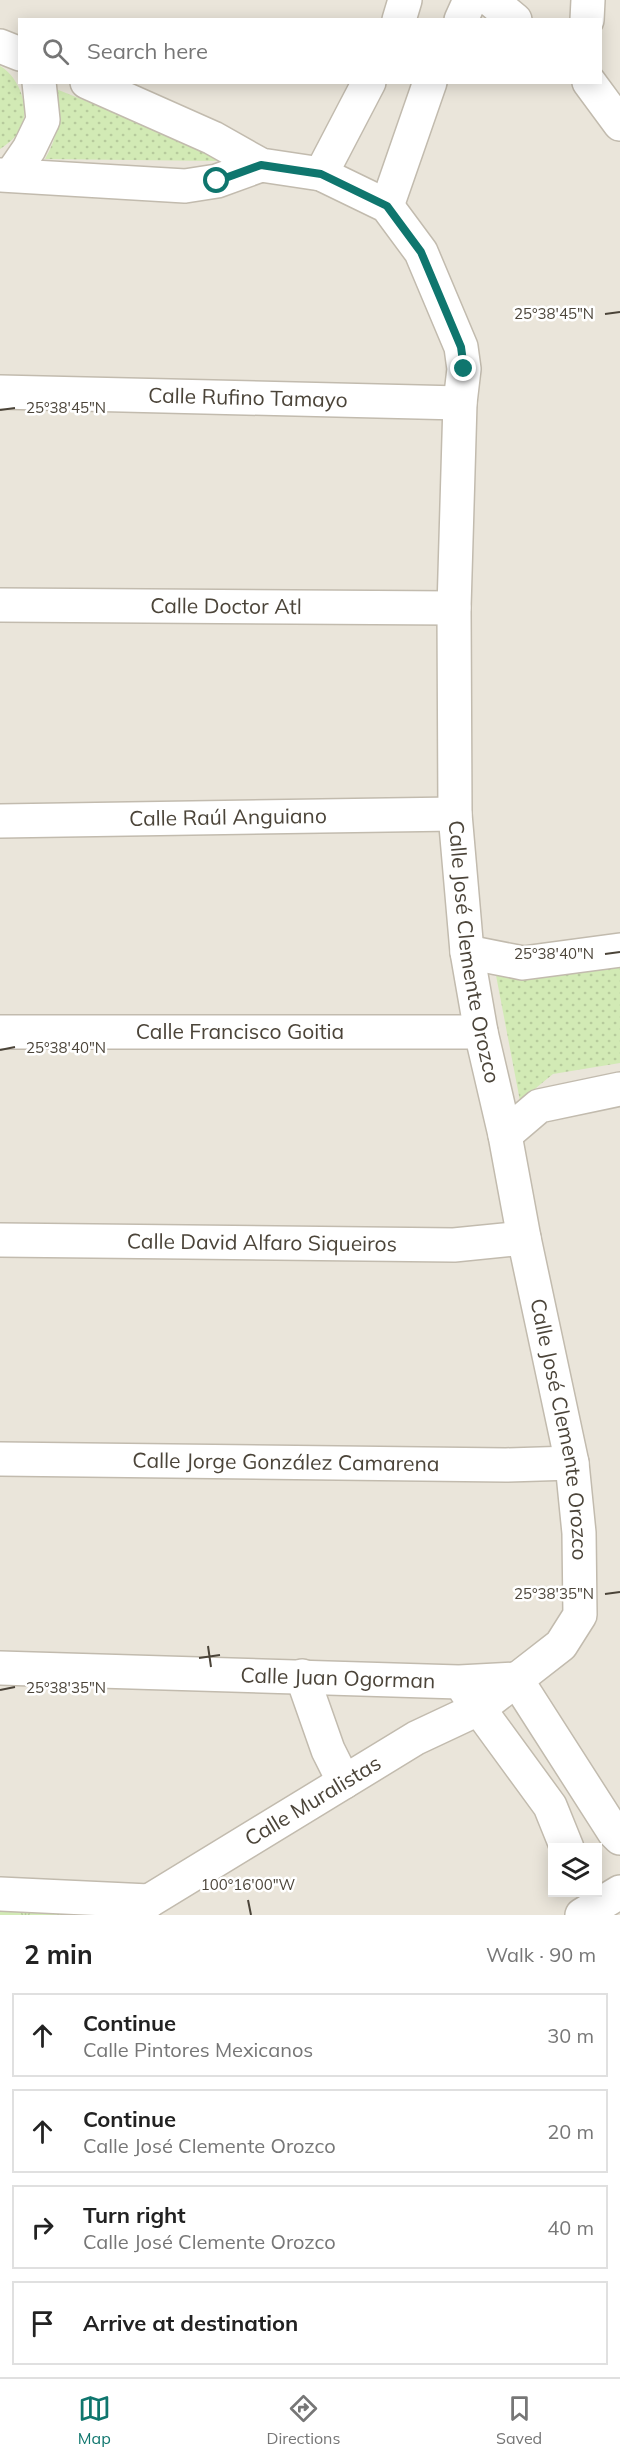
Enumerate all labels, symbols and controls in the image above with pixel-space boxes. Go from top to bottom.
search box [18,18,602,84]
icon: search [39,35,72,68]
text: Search here [87,37,208,65]
route start [203,167,229,193]
text: 25°38'45"N [514,304,594,323]
route end [450,355,476,381]
street label: Calle Rufino Tamayo [148,382,348,412]
text: 25°38'45"N [26,398,106,417]
street label: Calle Doctor Atl [150,592,302,619]
street label: Calle Raúl Anguiano [129,802,327,831]
street label: Calle José Clemente Orozco [444,819,506,1086]
text: 25°38'40"N [514,944,594,963]
street label: Calle Francisco Goitia [136,1018,344,1044]
text: 25°38'40"N [26,1038,106,1057]
street label: Calle David Alfaro Siqueiros [127,1227,397,1256]
street label: Calle José Clemente Orozco [525,1296,593,1560]
street label: Calle Jorge González Camarena [132,1447,440,1476]
text: 25°38'35"N [514,1584,594,1603]
street label: Calle Juan Ogorman [240,1661,436,1693]
text: 25°38'35"N [26,1678,106,1697]
street label: Calle Muralistas [240,1749,385,1851]
map controls [548,1843,602,1897]
button: layers [548,1843,602,1897]
text: 100°16'00"W [201,1875,296,1894]
text: 2 min [24,1938,93,1971]
text: Walk · 90 m [486,1942,596,1967]
text: Continue [83,2009,176,2037]
icon: ahead [26,2019,59,2052]
text: 30 m [547,2023,594,2048]
text: Calle Pintores Mexicanos [83,2037,313,2062]
text: Continue [83,2105,176,2133]
icon: ahead [26,2115,59,2148]
text: 20 m [547,2119,594,2144]
text: Calle José Clemente Orozco [83,2133,336,2158]
text: Turn right [83,2201,186,2229]
icon: right [26,2211,59,2244]
text: 40 m [547,2215,594,2240]
text: Calle José Clemente Orozco [83,2229,336,2254]
icon: arrive [26,2307,59,2340]
text: Arrive at destination [83,2309,298,2337]
tab: Map [78,2392,111,2448]
tab: Directions [266,2392,340,2448]
tab: Saved [496,2392,542,2448]

